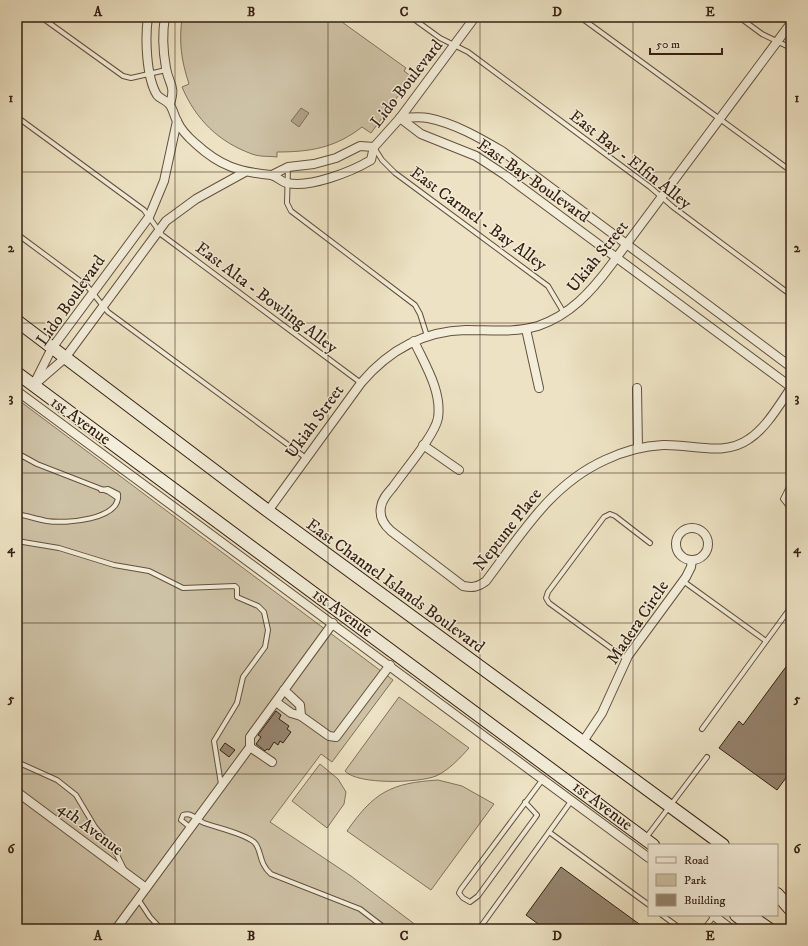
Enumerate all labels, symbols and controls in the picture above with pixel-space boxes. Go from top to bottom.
text: A [93,4,103,20]
text: B [247,4,255,20]
text: C [400,4,409,20]
text: D [552,4,562,20]
text: E [705,4,715,20]
scale bar [650,30,722,56]
street label: Lido Boulevard [366,35,448,132]
text: 50 m [656,37,680,52]
text: 1 [9,90,14,106]
text: 1 [795,90,800,106]
street label: East Bay - Elfin Alley [565,105,697,215]
street label: East Bay Boulevard [473,134,594,228]
street label: East Carmel - Bay Alley [406,162,552,276]
street label: Ukiah Street [562,216,634,297]
street label: East Alta - Bowling Alley [191,237,343,359]
text: 2 [8,240,15,256]
text: 2 [794,240,801,256]
street label: Lido Boulevard [31,251,110,350]
street label: Ukiah Street [281,380,349,463]
text: 3 [9,390,14,406]
text: 3 [795,390,800,406]
street label: 1st Avenue [46,391,115,450]
street label: Neptune Place [469,484,547,575]
street label: East Channel Islands Boulevard [302,514,489,658]
text: 4 [6,541,15,558]
text: 4 [792,541,801,558]
street label: Madera Circle [602,576,674,669]
street label: 1st Avenue [308,583,377,642]
text: 5 [7,691,15,707]
text: 5 [793,691,801,707]
street label: 1st Avenue [568,776,637,836]
street label: 4th Avenue [53,797,128,861]
text: 6 [8,841,16,857]
text: 6 [794,841,802,857]
legend [648,844,778,916]
text: Road [684,853,709,868]
text: Park [684,873,706,888]
text: Building [684,893,725,908]
text: A [93,928,103,944]
text: B [247,928,255,944]
text: C [400,928,409,944]
text: D [552,928,562,944]
text: E [705,928,715,944]

